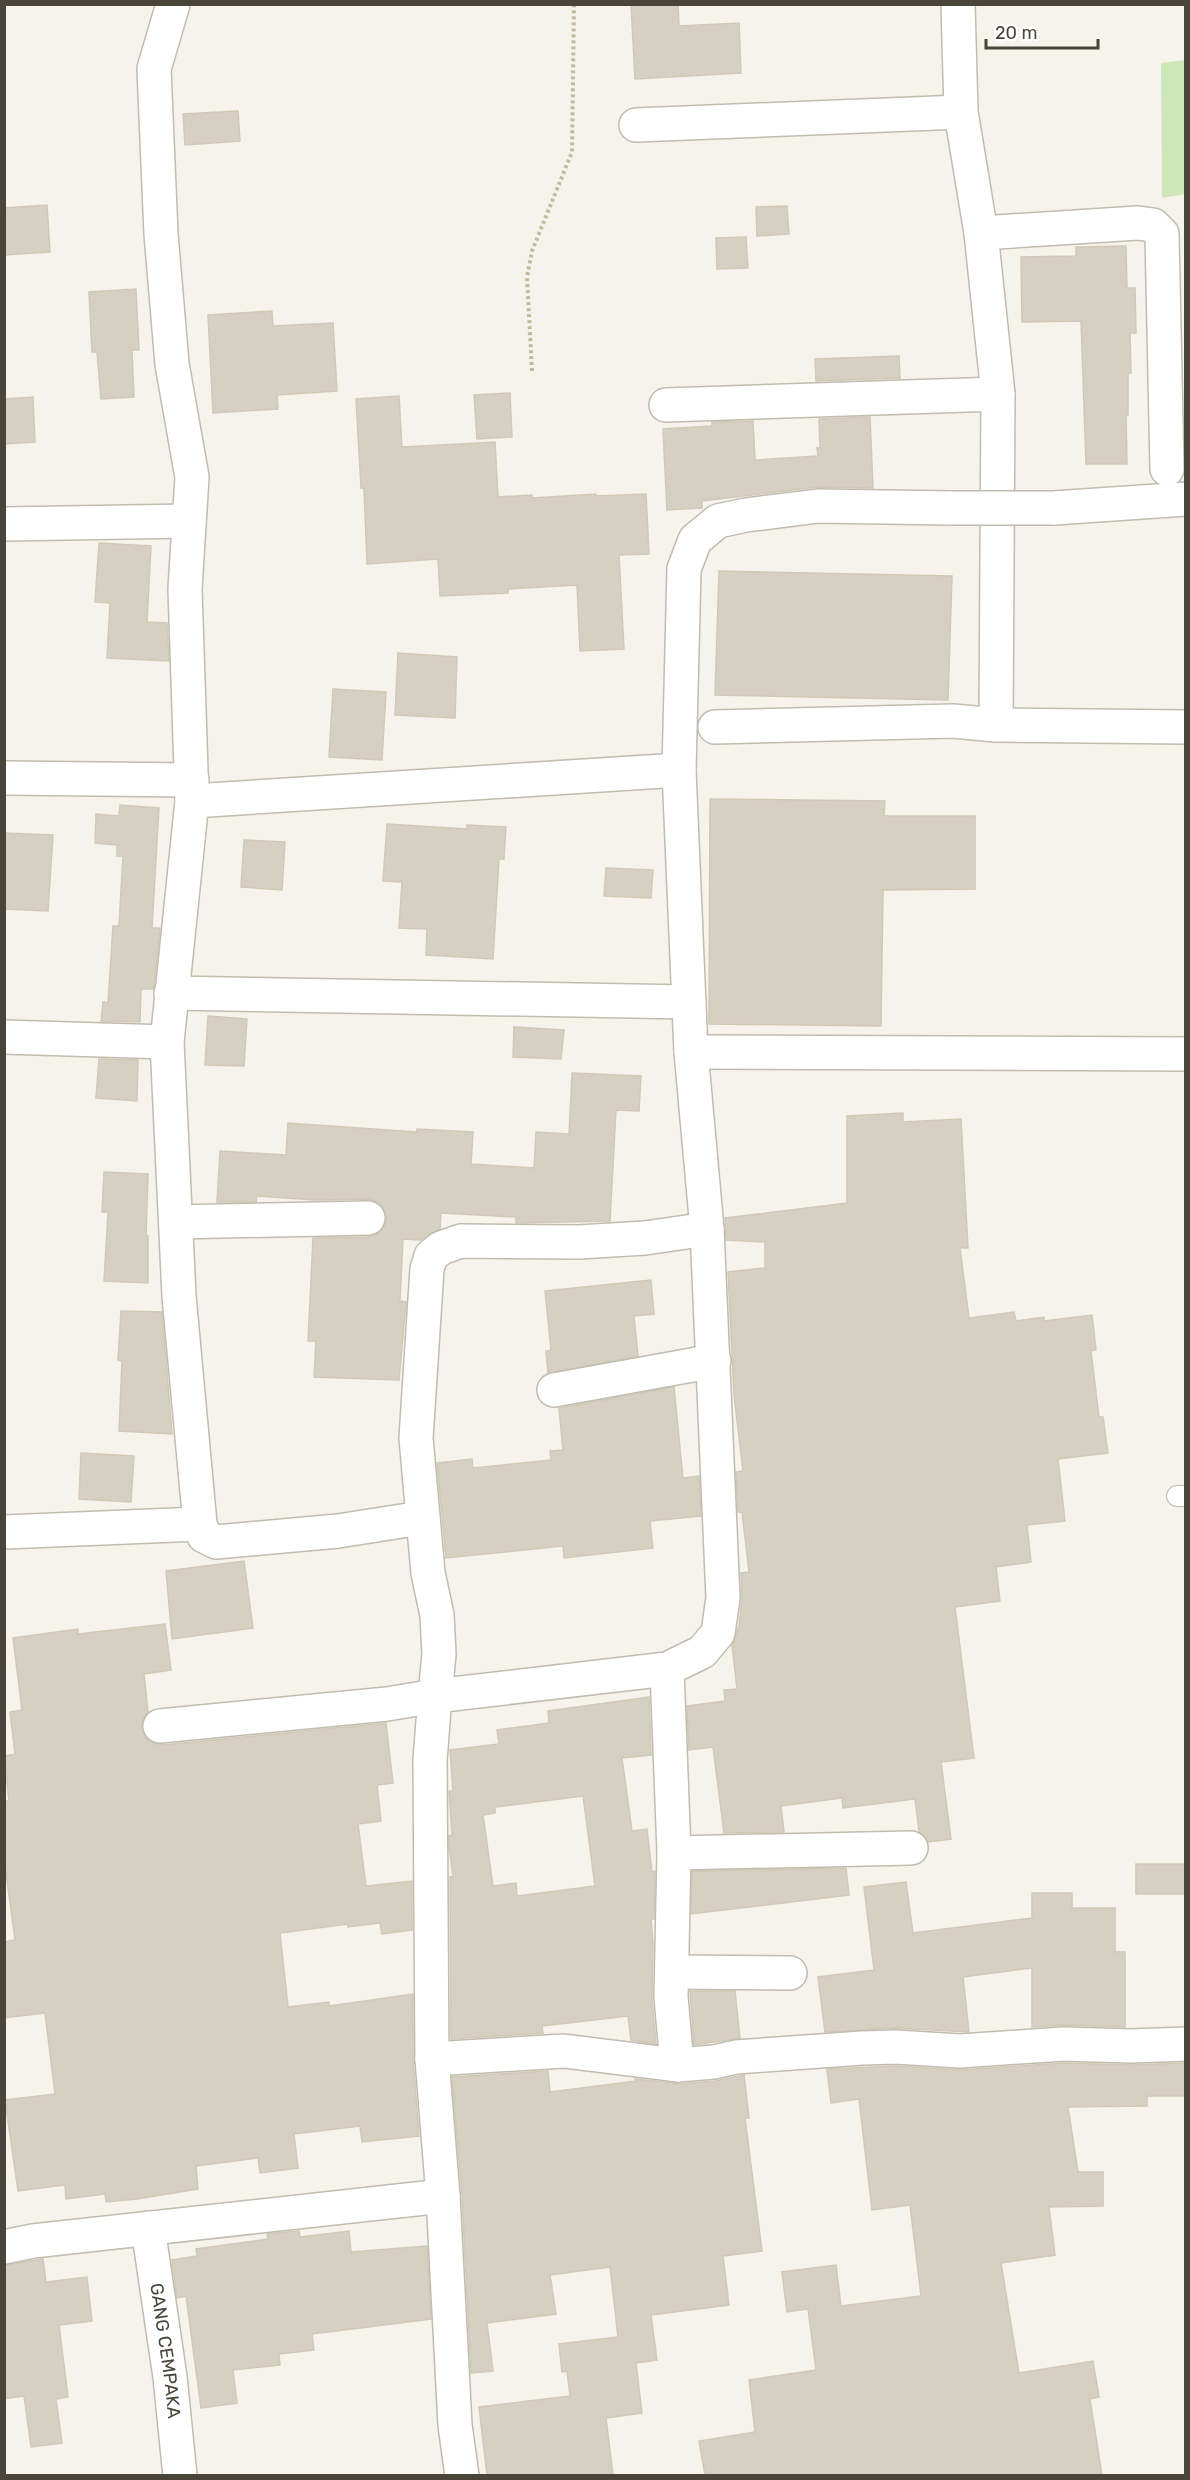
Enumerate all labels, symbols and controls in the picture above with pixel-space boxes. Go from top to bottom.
scale bar [986,12,1098,50]
text: 20 m [995,22,1037,44]
street label: GANG CEMPAKA [145,2282,185,2419]

